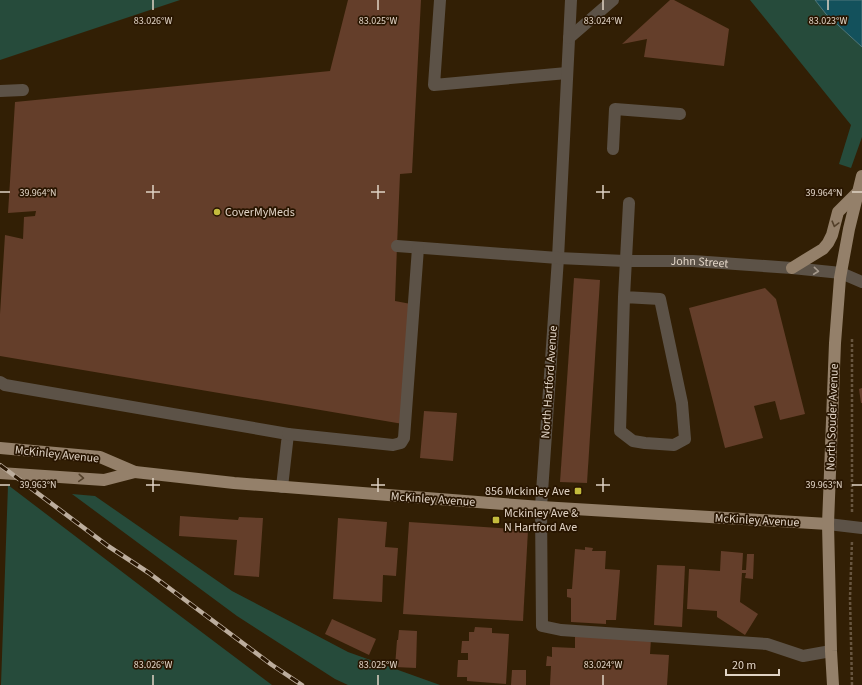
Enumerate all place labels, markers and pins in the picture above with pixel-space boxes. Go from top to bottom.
place label: CoverMyMeds [225,204,295,221]
marker: CoverMyMeds [212,207,222,217]
place label: 856 Mckinley Ave [485,483,570,500]
marker: 856 Mckinley Ave [573,486,583,496]
place label: Mckinley Ave & N Hartford Ave [504,505,579,536]
marker: Mckinley Ave & N Hartford Ave [491,515,501,525]

